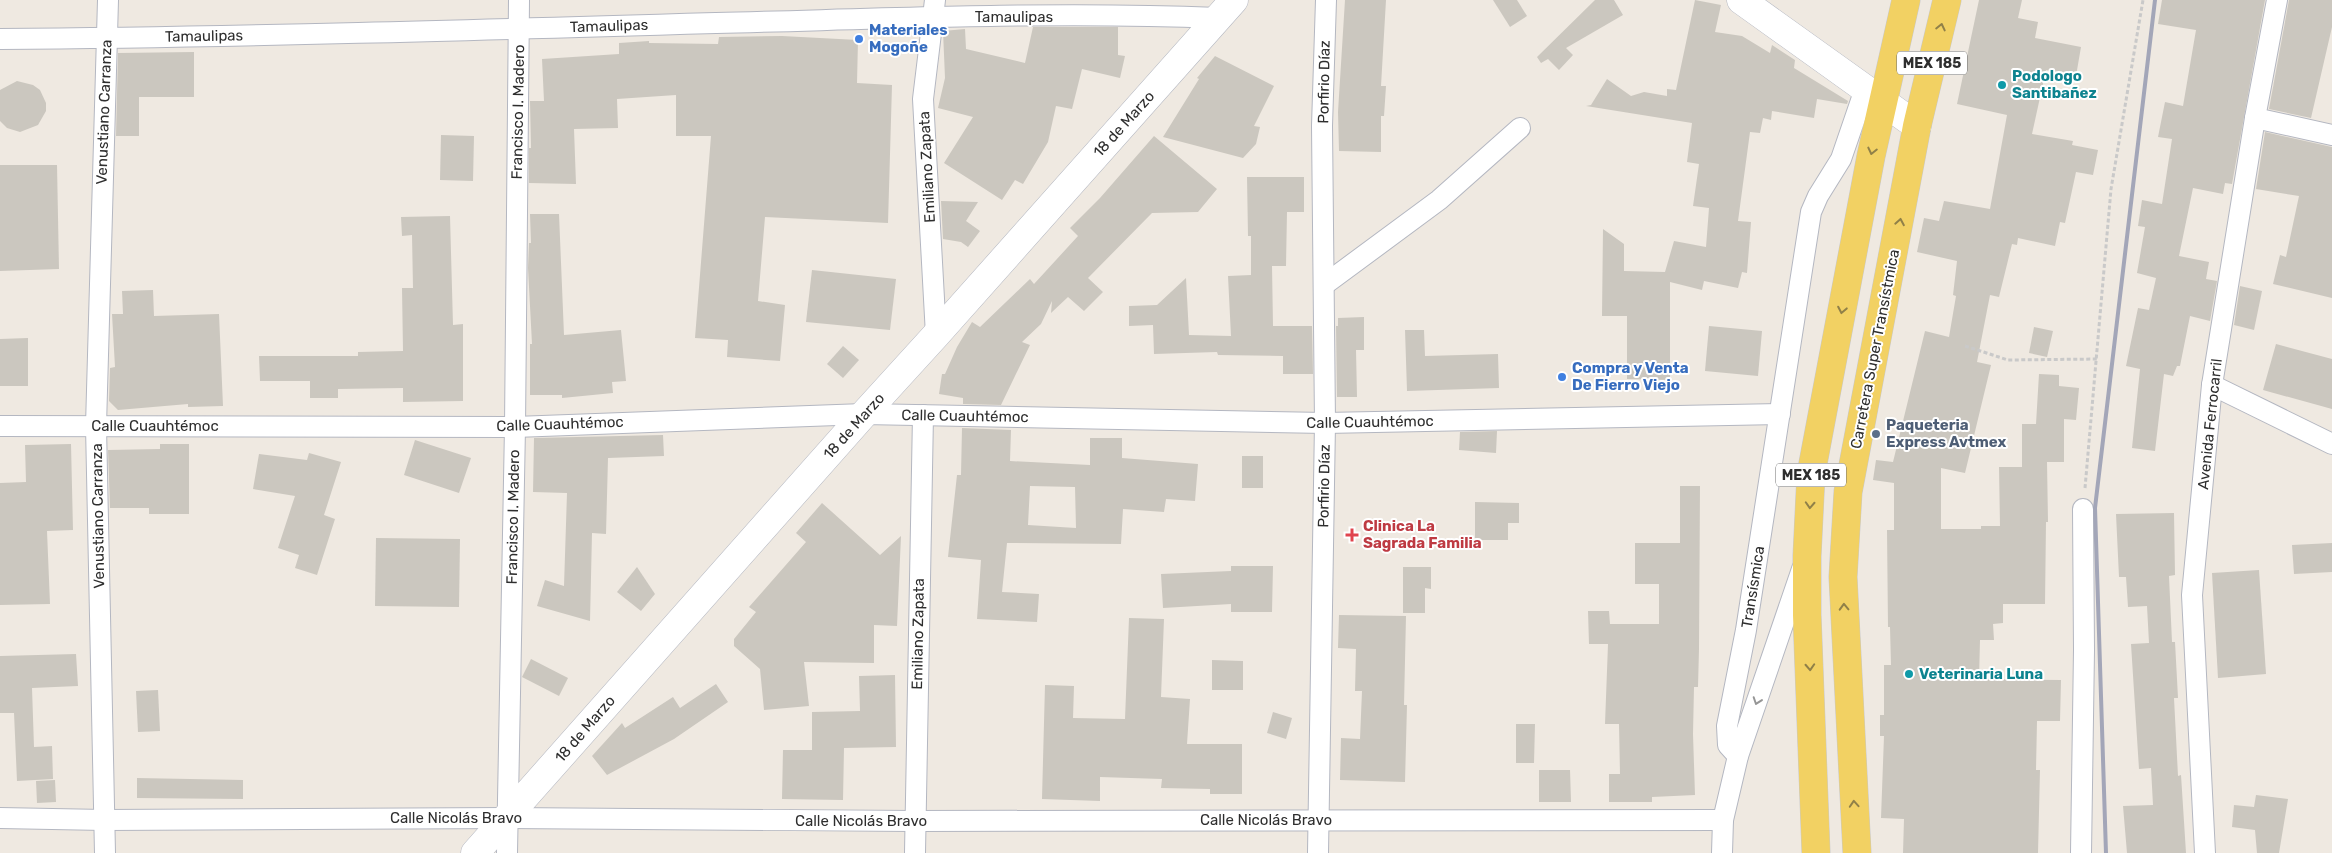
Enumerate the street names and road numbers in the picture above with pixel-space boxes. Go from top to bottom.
street label: Tamaulipas [975,8,1054,26]
street label: Tamaulipas [570,16,649,36]
street label: Tamaulipas [165,26,244,46]
street label: Venustiano Carranza [92,39,116,185]
street label: Porfirio Díaz [1314,40,1334,124]
street label: Francisco I. Madero [508,44,528,180]
road number: MEX 185 [1897,52,1967,74]
street label: 18 de Marzo [1090,87,1158,161]
street label: Emiliano Zapata [915,111,939,223]
street label: Carretera Super Transístmica [1847,248,1903,450]
street label: Avenida Ferrocarril [2194,358,2226,490]
street label: 18 de Marzo [820,389,888,463]
street label: Calle Cuauhtémoc [901,406,1029,426]
street label: Calle Cuauhtémoc [1306,412,1434,432]
street label: Calle Cuauhtémoc [496,413,624,435]
street label: Calle Cuauhtémoc [91,417,219,435]
street label: Venustiano Carranza [88,443,108,589]
street label: Porfirio Díaz [1314,444,1334,528]
street label: Francisco I. Madero [503,449,523,585]
road number: MEX 185 [1776,464,1846,486]
street label: Transísmica [1738,545,1768,629]
street label: Emiliano Zapata [908,578,928,690]
street label: 18 de Marzo [551,692,619,766]
street label: Calle Nicolás Bravo [390,809,522,827]
street label: Calle Nicolás Bravo [1200,811,1332,829]
street label: Calle Nicolás Bravo [795,812,927,830]

